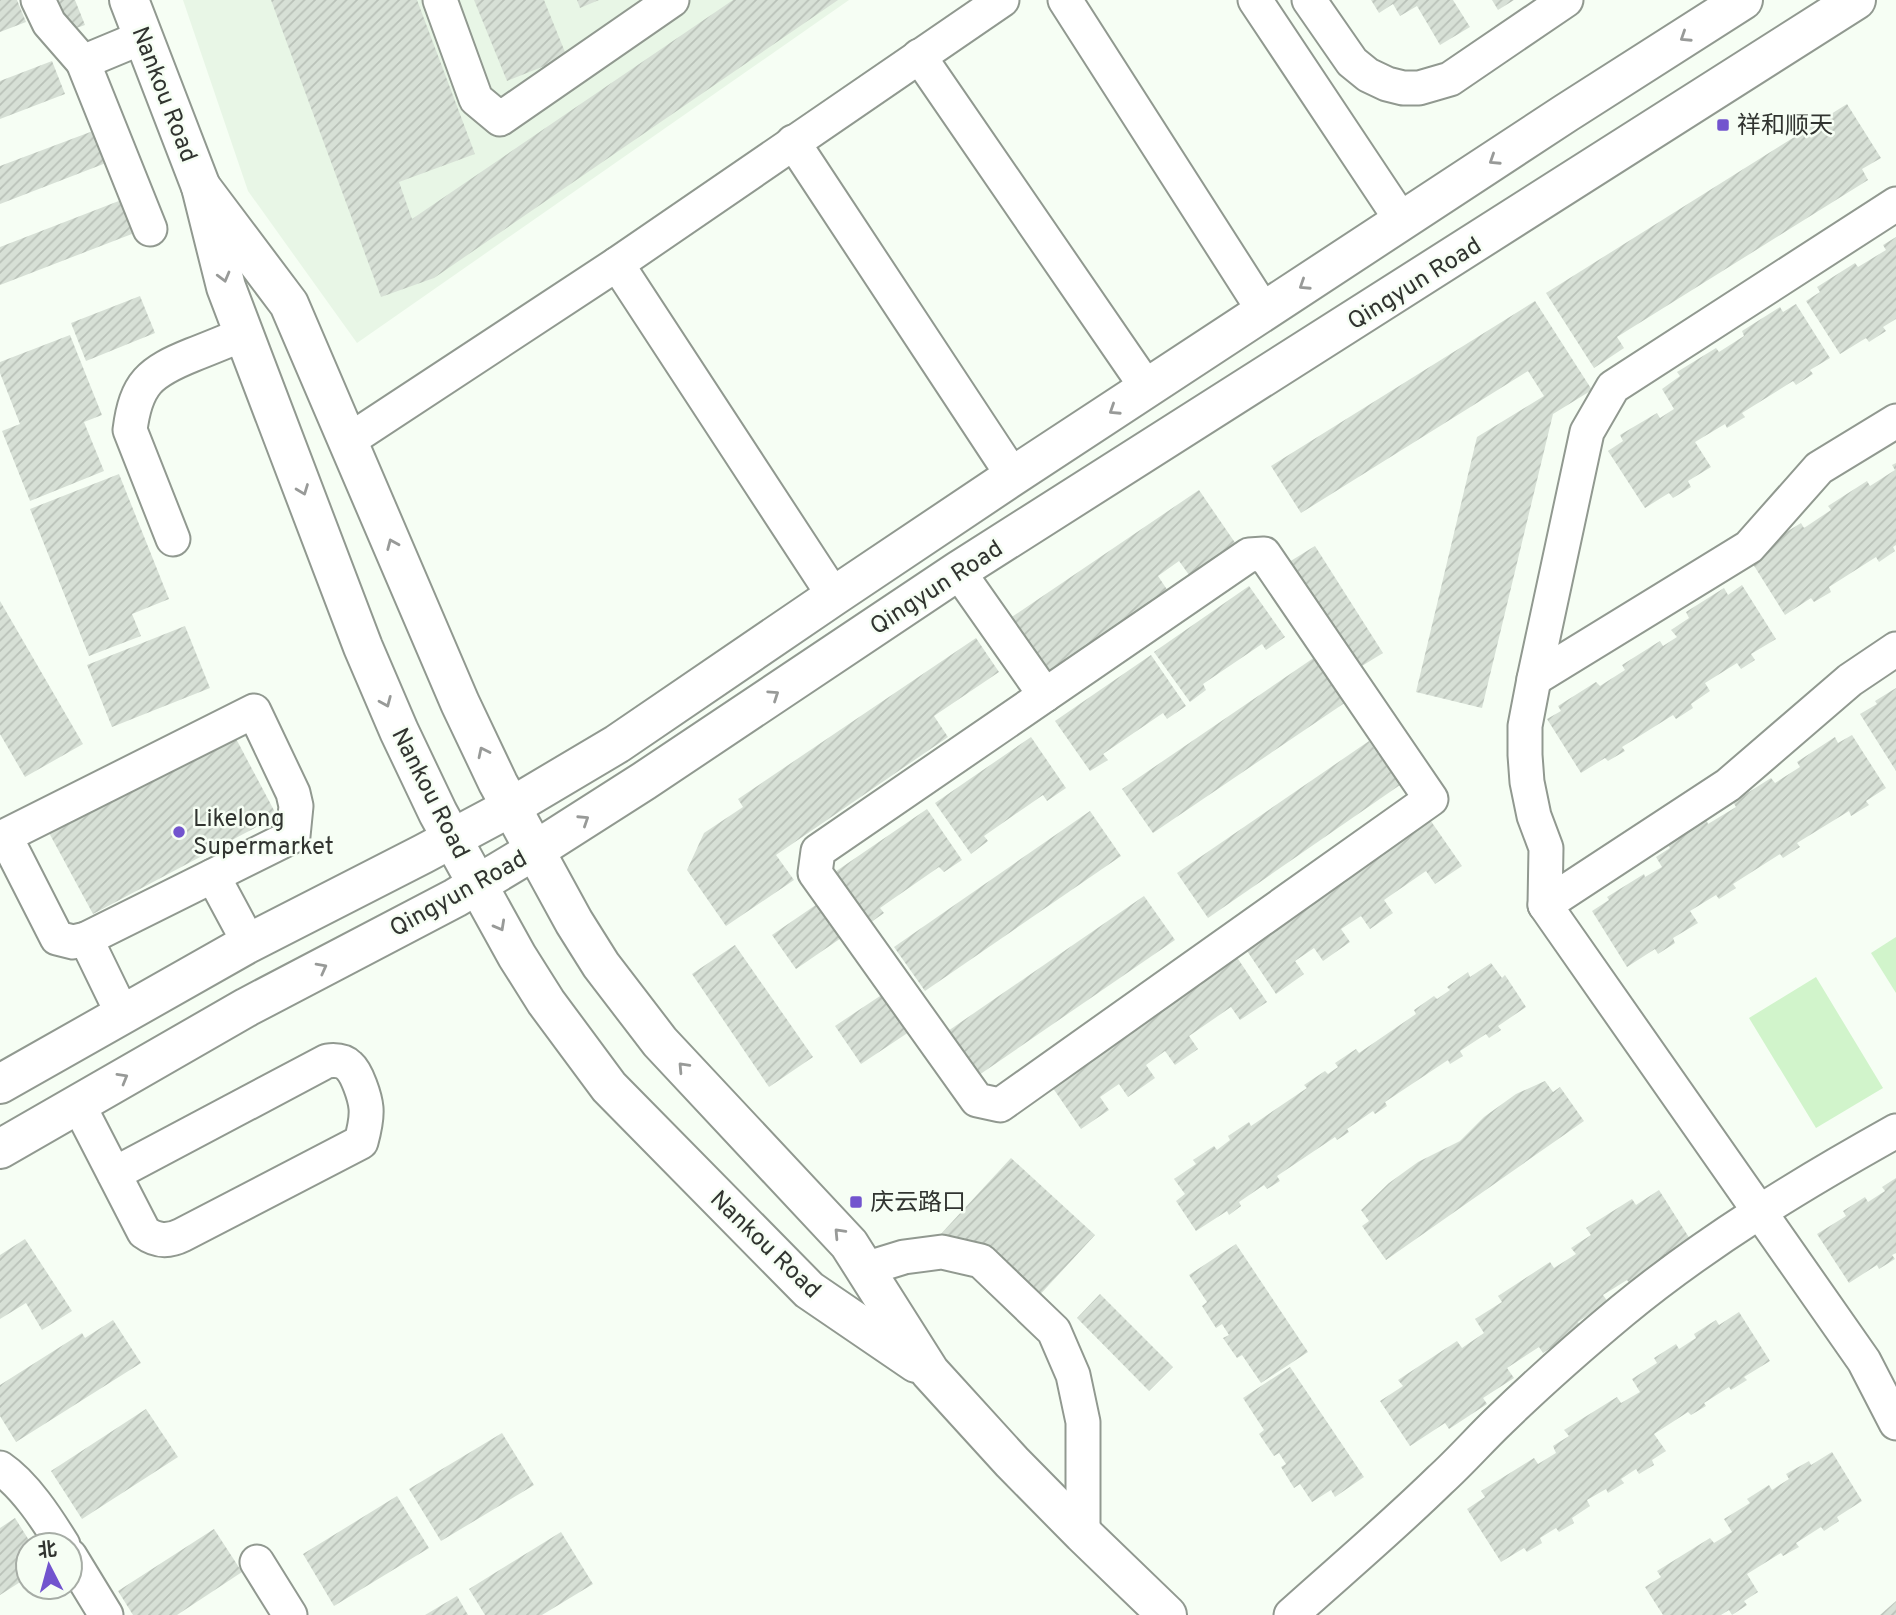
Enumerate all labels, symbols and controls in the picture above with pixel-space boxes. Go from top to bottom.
street label: Nankou Road [124,23,203,167]
one-way arrow [1680,28,1693,41]
place label: 祥和顺天 [1737,112,1833,142]
marker: 祥和顺天 [1715,117,1731,133]
one-way arrow [1489,152,1502,165]
street label: Qingyun Road [1343,232,1488,338]
one-way arrow [216,271,230,283]
one-way arrow [1299,277,1312,290]
one-way arrow [1109,402,1122,414]
one-way arrow [295,484,309,496]
street label: Qingyun Road [865,535,1009,643]
one-way arrow [386,539,400,551]
one-way arrow [766,690,779,703]
one-way arrow [378,695,392,707]
street label: Nankou Road [383,723,475,864]
one-way arrow [477,747,491,759]
place label: Likelong Supermarket [193,805,334,863]
one-way arrow [576,815,589,828]
marker: Likelong Supermarket [171,824,187,840]
street label: Qingyun Road [385,845,533,945]
one-way arrow [492,919,505,932]
one-way arrow [315,962,327,976]
one-way arrow [679,1062,691,1075]
one-way arrow [115,1073,128,1086]
street label: Nankou Road [703,1185,826,1306]
place label: 庆云路口 [870,1189,966,1219]
marker: 庆云路口 [848,1194,864,1210]
one-way arrow [834,1228,847,1241]
north arrow [14,1531,84,1601]
text: 北 [37,1538,58,1564]

